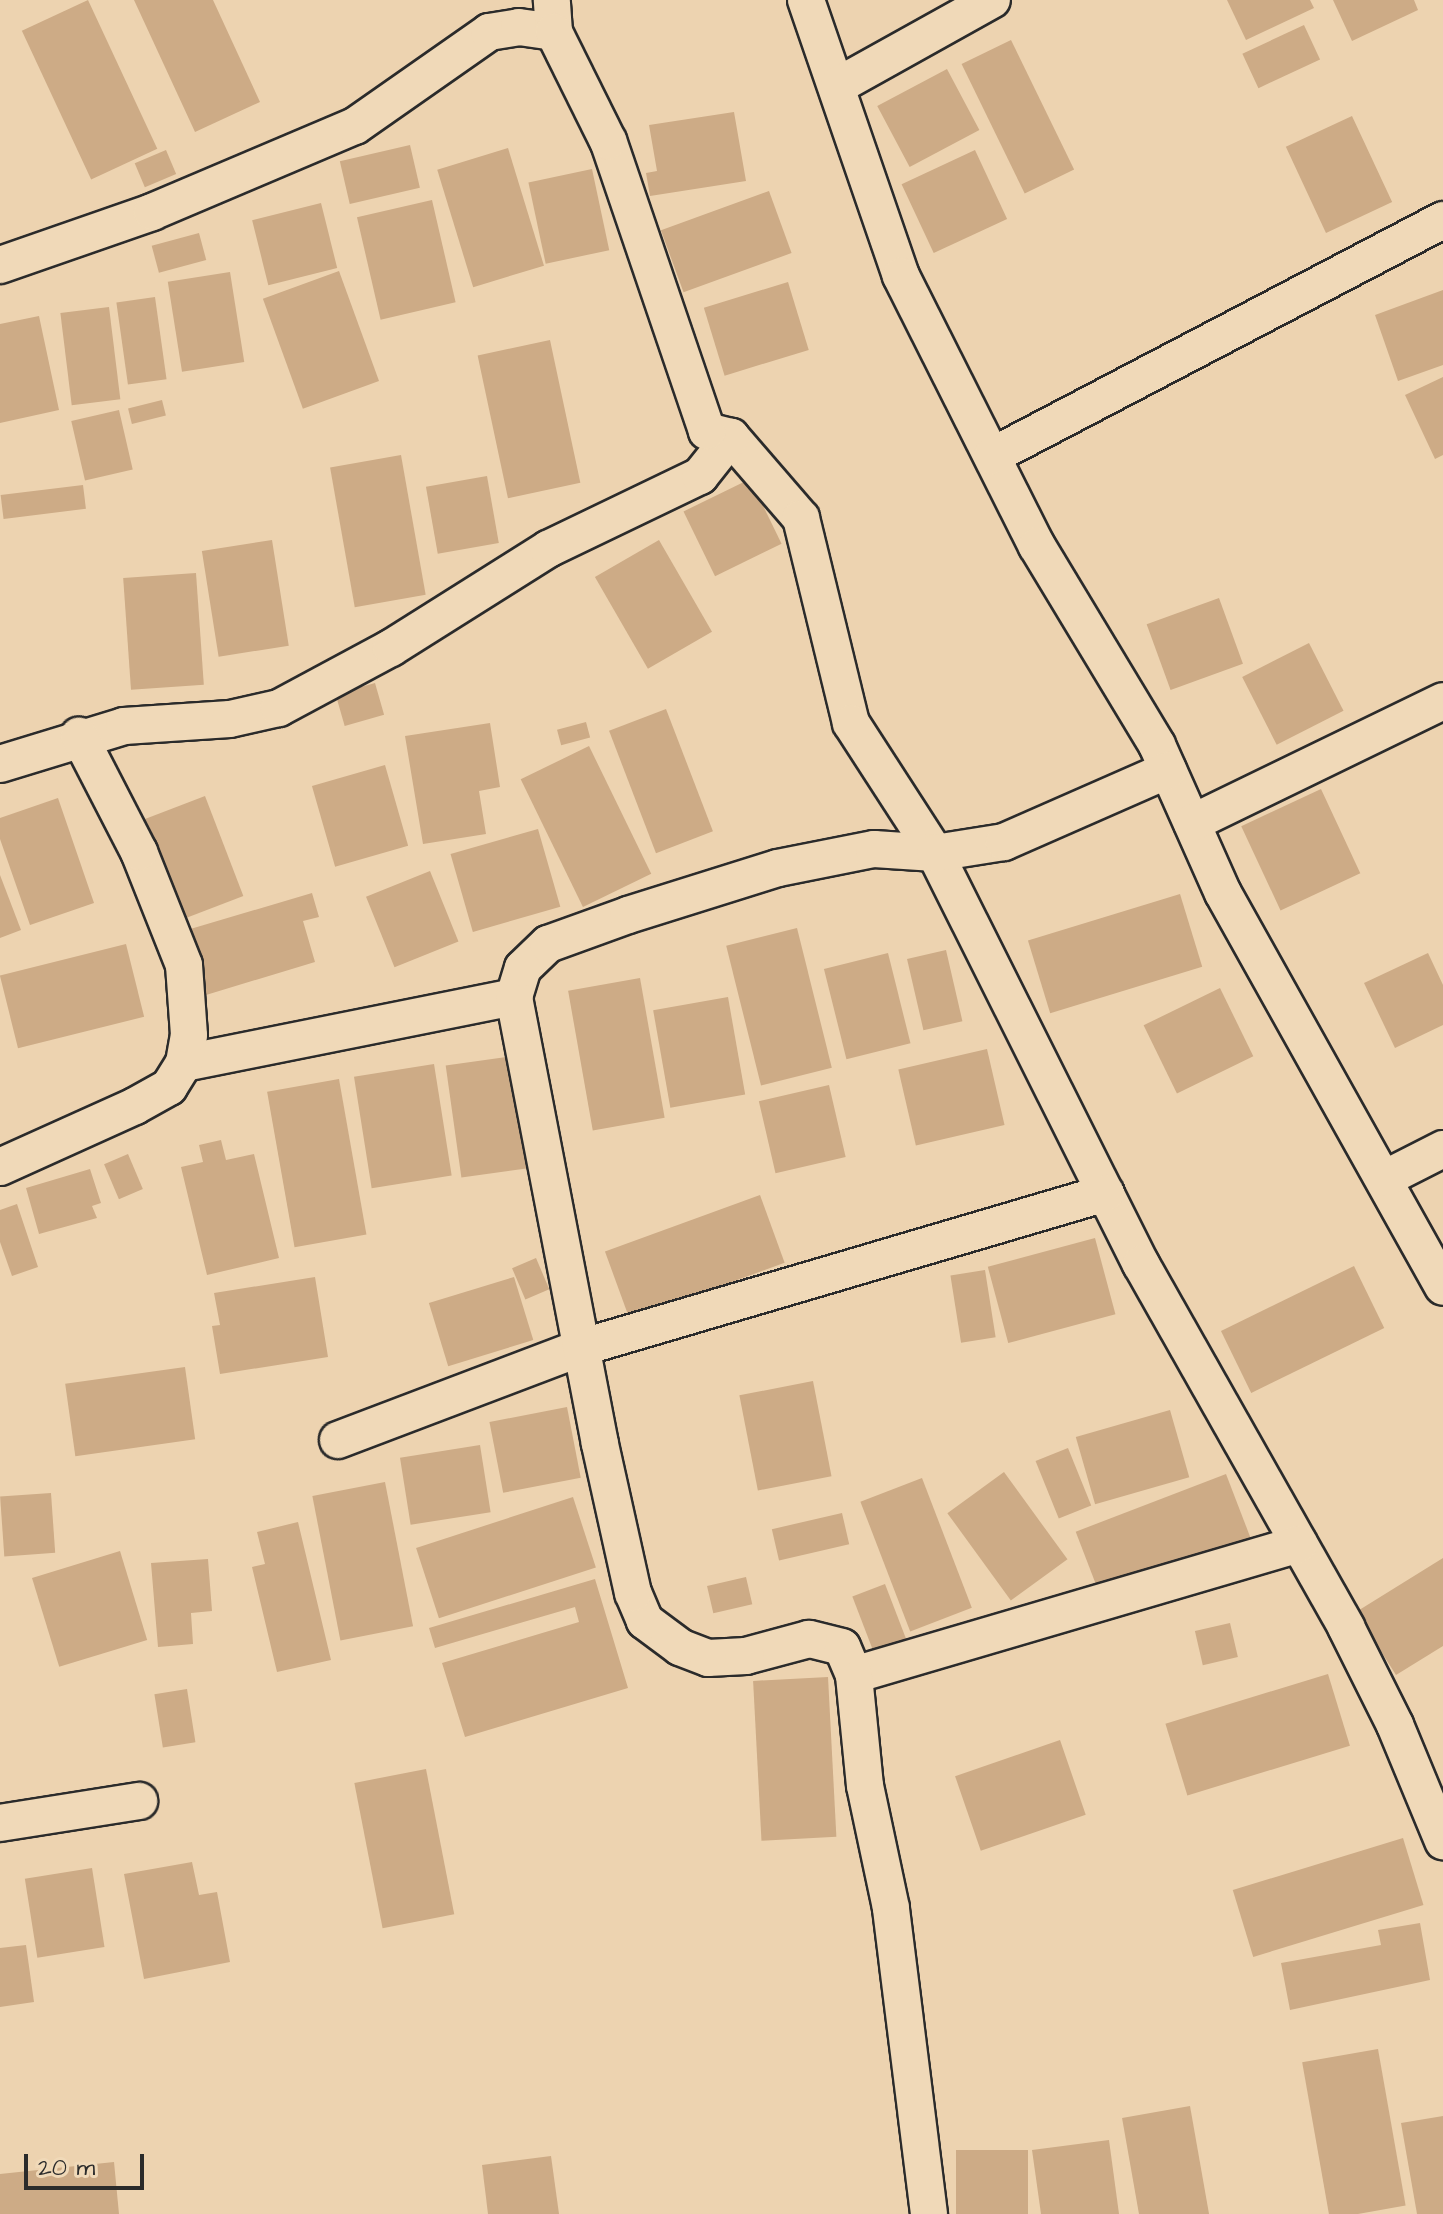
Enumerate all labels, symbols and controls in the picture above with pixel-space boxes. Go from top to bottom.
scale bar [28,2138,148,2188]
text: 20 m [38,2151,95,2185]

